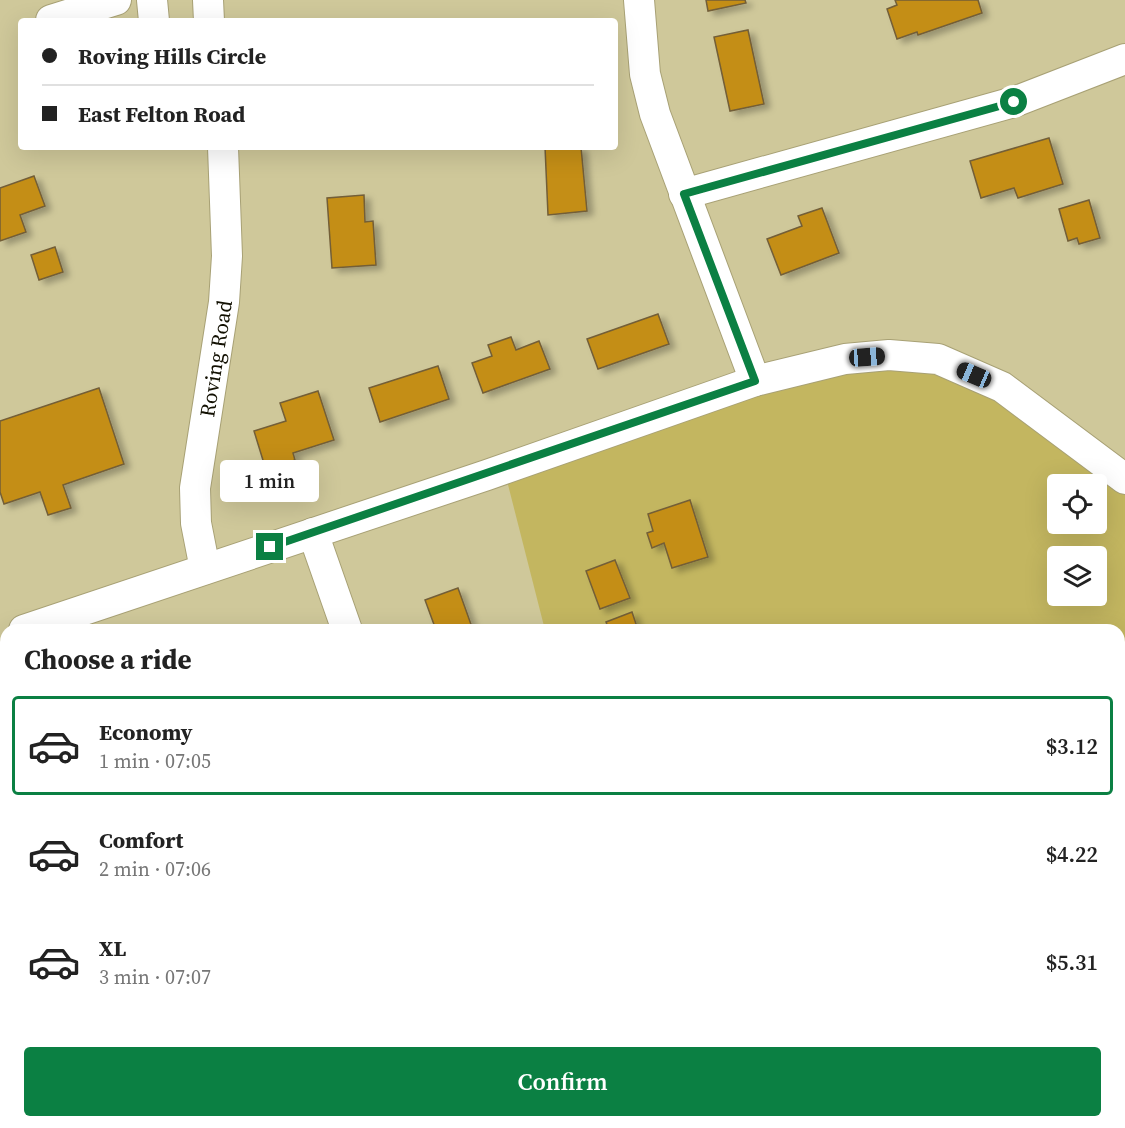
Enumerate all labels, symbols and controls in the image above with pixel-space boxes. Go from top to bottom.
text: Roving Hills Circle [78,41,266,71]
route start [1000,88,1027,115]
text: East Felton Road [78,99,245,129]
street label: Roving Road [192,298,239,419]
car [848,347,886,367]
car [954,360,994,390]
callout: 1 min [220,460,320,502]
text: 1 min [244,467,295,495]
map controls [1047,474,1107,606]
button: locate [1047,474,1107,534]
route end [256,533,283,560]
button: layers [1047,546,1107,606]
text: Choose a ride [24,641,192,678]
text: Economy [99,717,193,747]
icon: car [27,719,81,773]
text: $3.12 [1046,731,1098,761]
text: 1 min · 07:05 [99,747,211,775]
text: Comfort [99,825,183,855]
icon: car [27,827,81,881]
text: $4.22 [1046,839,1098,869]
text: 2 min · 07:06 [99,855,211,883]
text: XL [99,933,126,963]
icon: car [27,935,81,989]
text: $5.31 [1046,947,1098,977]
text: 3 min · 07:07 [99,963,211,991]
button: Confirm [24,1047,1101,1116]

